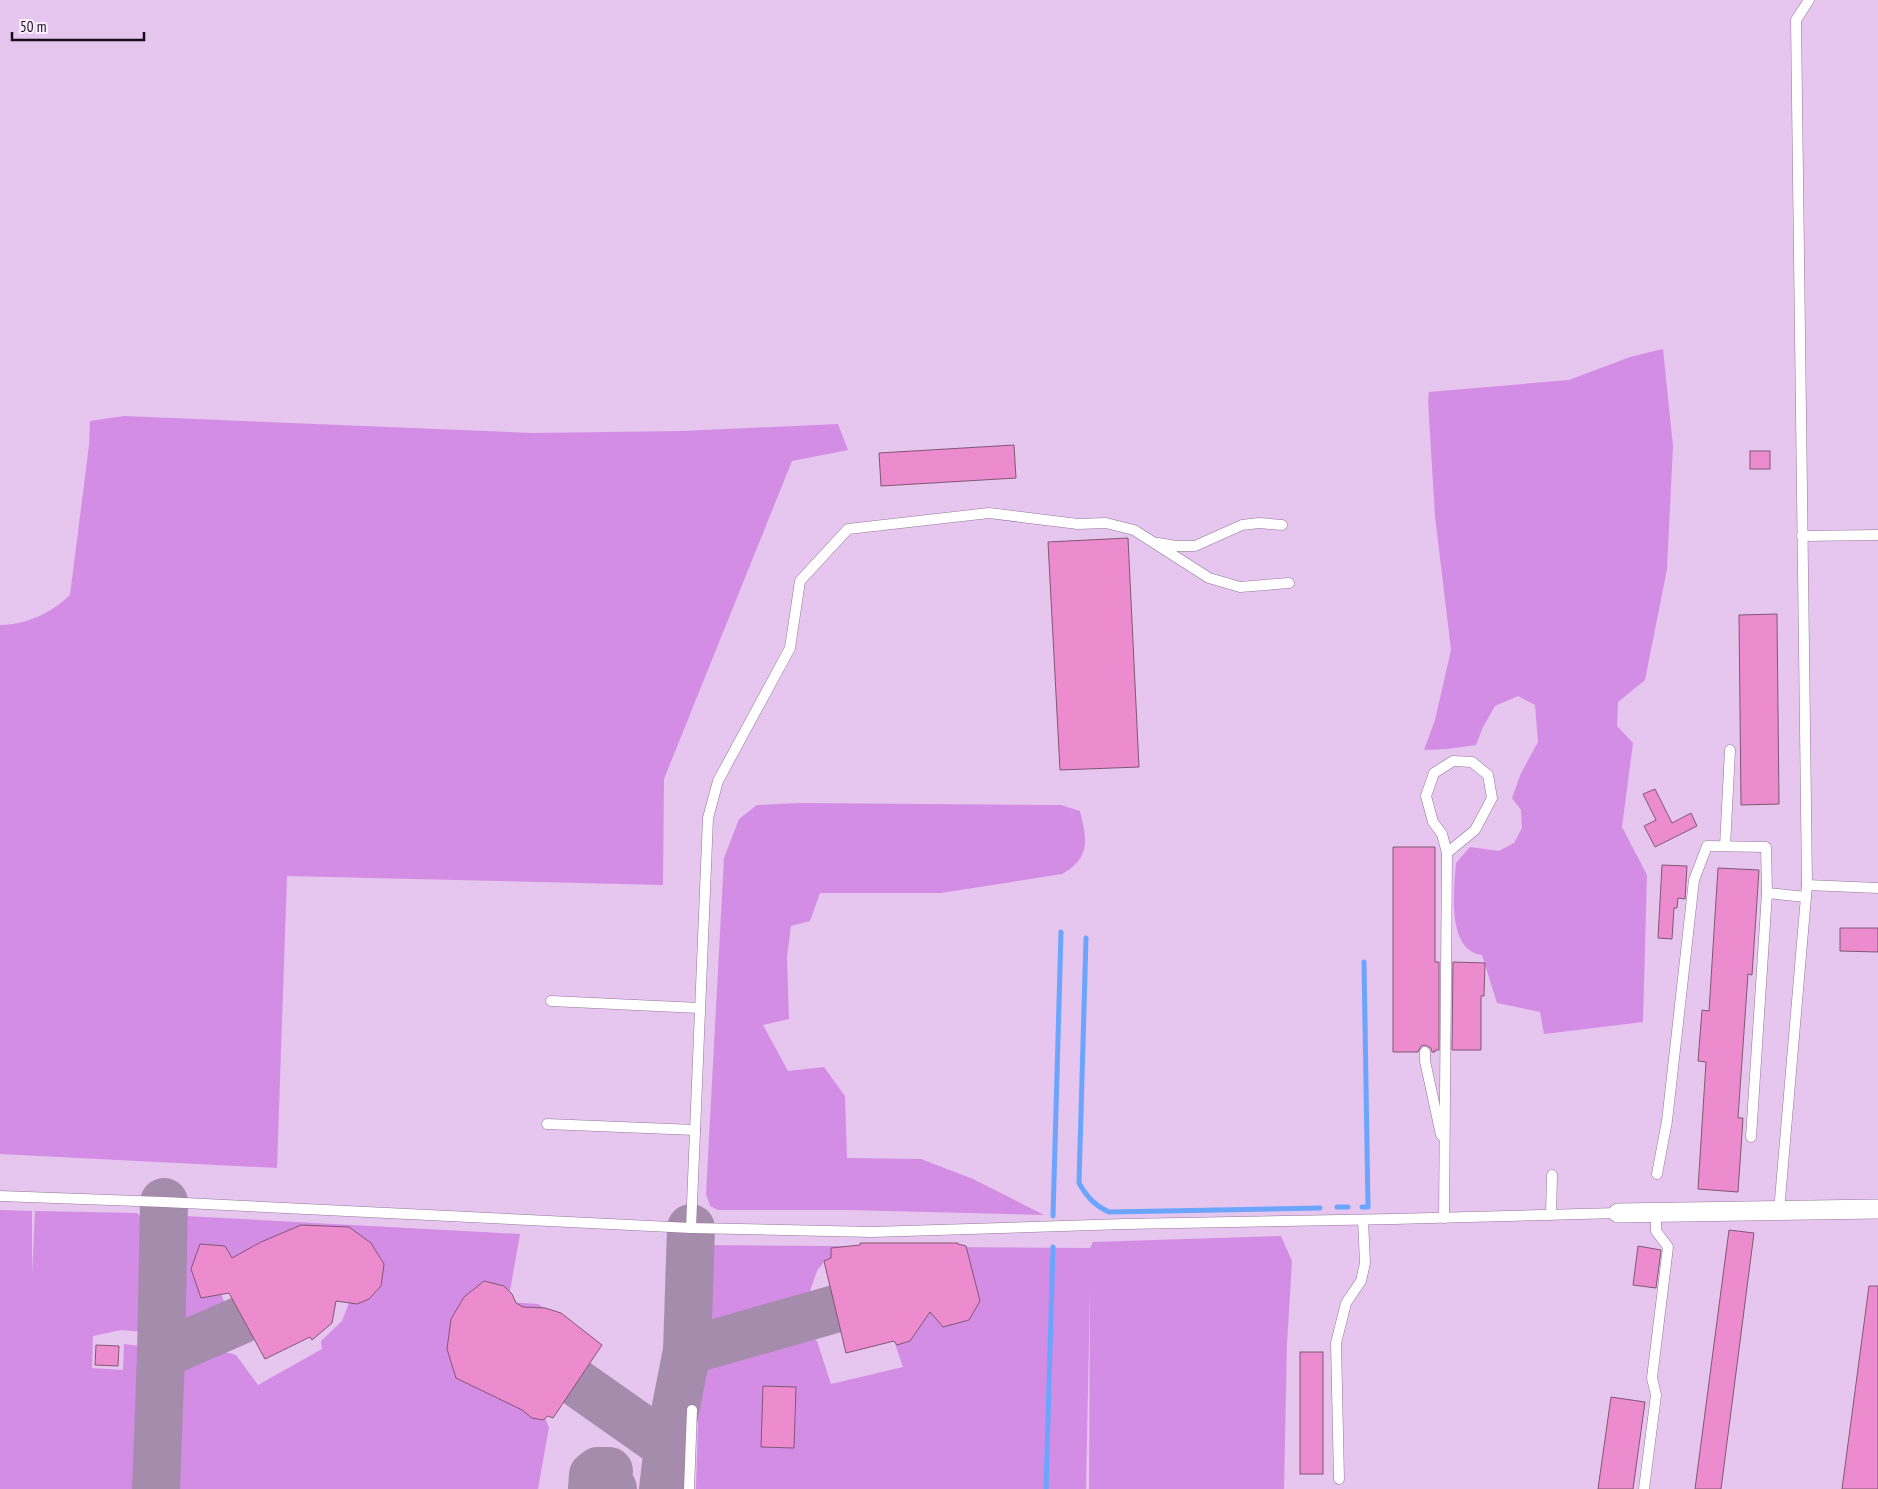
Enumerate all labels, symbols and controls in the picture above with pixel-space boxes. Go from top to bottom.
scale bar [12,10,145,42]
text: 50 m [20,17,46,36]

